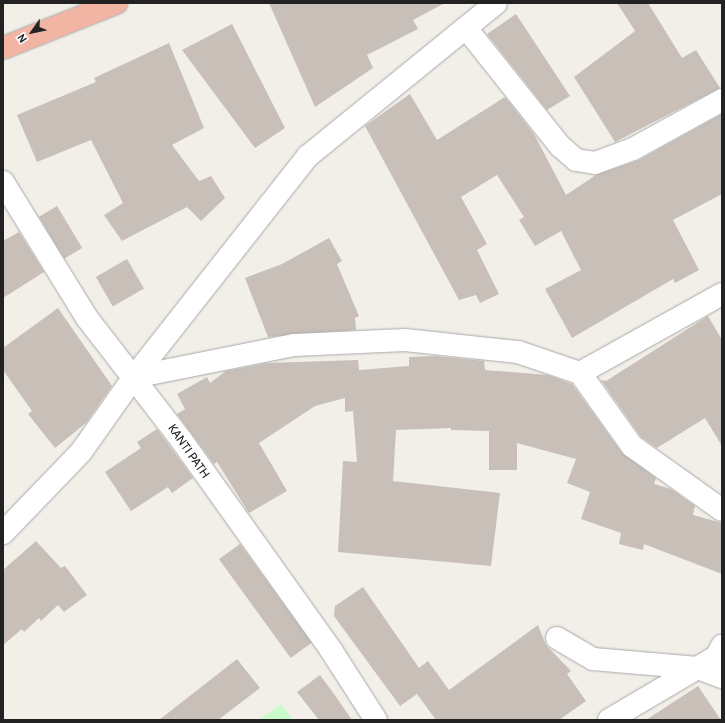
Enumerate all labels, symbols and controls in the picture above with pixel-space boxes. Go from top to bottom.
north arrow [12,12,52,52]
text: N [14,31,30,46]
street label: KANTI PATH [165,421,213,481]

